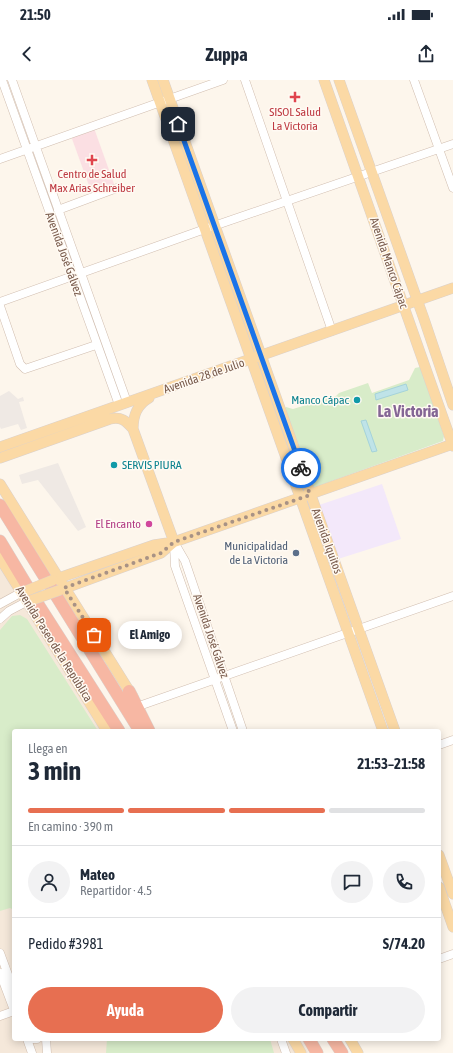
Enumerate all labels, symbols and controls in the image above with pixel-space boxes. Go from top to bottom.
text: 21:50 [20,6,51,23]
icon: back [16,43,38,65]
icon: share [415,43,437,65]
text: Zuppa [205,44,248,65]
marker: SISOL Salud La Victoria [289,91,301,103]
place label: SISOL Salud La Victoria [269,105,321,133]
pin [161,107,195,141]
icon: home [167,113,189,135]
marker: Centro de Salud Max Arias Schreiber [86,154,98,166]
place label: Centro de Salud Max Arias Schreiber [49,167,135,195]
street label: Avenida José Gálvez [42,210,86,298]
street label: Avenida Manco Cápac [367,216,411,311]
street label: Avenida 28 de Julio [162,356,247,396]
place label: Manco Cápac [291,393,350,407]
marker: Manco Cápac [352,395,362,405]
district label: La Victoria [377,402,439,420]
courier [281,448,321,488]
icon: bike [290,457,312,479]
place label: SERVIS PIURA [122,458,182,472]
marker: SERVIS PIURA [109,460,119,470]
street label: Avenida Iquitos [309,507,345,575]
place label: El Encanto [95,517,141,531]
marker: El Encanto [144,519,154,529]
place label: Municipalidad de La Victoria [224,539,288,567]
marker: Municipalidad de La Victoria [291,548,301,558]
street label: Avenida Paseo de la República [13,584,95,704]
street label: Avenida José Gálvez [190,592,232,681]
pin [77,618,111,652]
callout: El Amigo [118,621,182,649]
icon: bag [83,624,105,646]
text: El Amigo [130,627,170,642]
text: Llega en [28,741,68,756]
text: 21:53–21:58 [357,755,425,772]
text: 3 min [28,756,81,786]
text: En camino · 390 m [28,819,113,834]
button: person [28,861,70,903]
button: chat [331,861,373,903]
button: phone [383,861,425,903]
text: Mateo [80,866,115,883]
text: Repartidor · 4.5 [80,883,152,898]
text: Pedido #3981 [28,935,104,952]
text: S/74.20 [383,935,425,952]
button: Ayuda [28,987,223,1033]
button: Compartir [231,987,425,1033]

